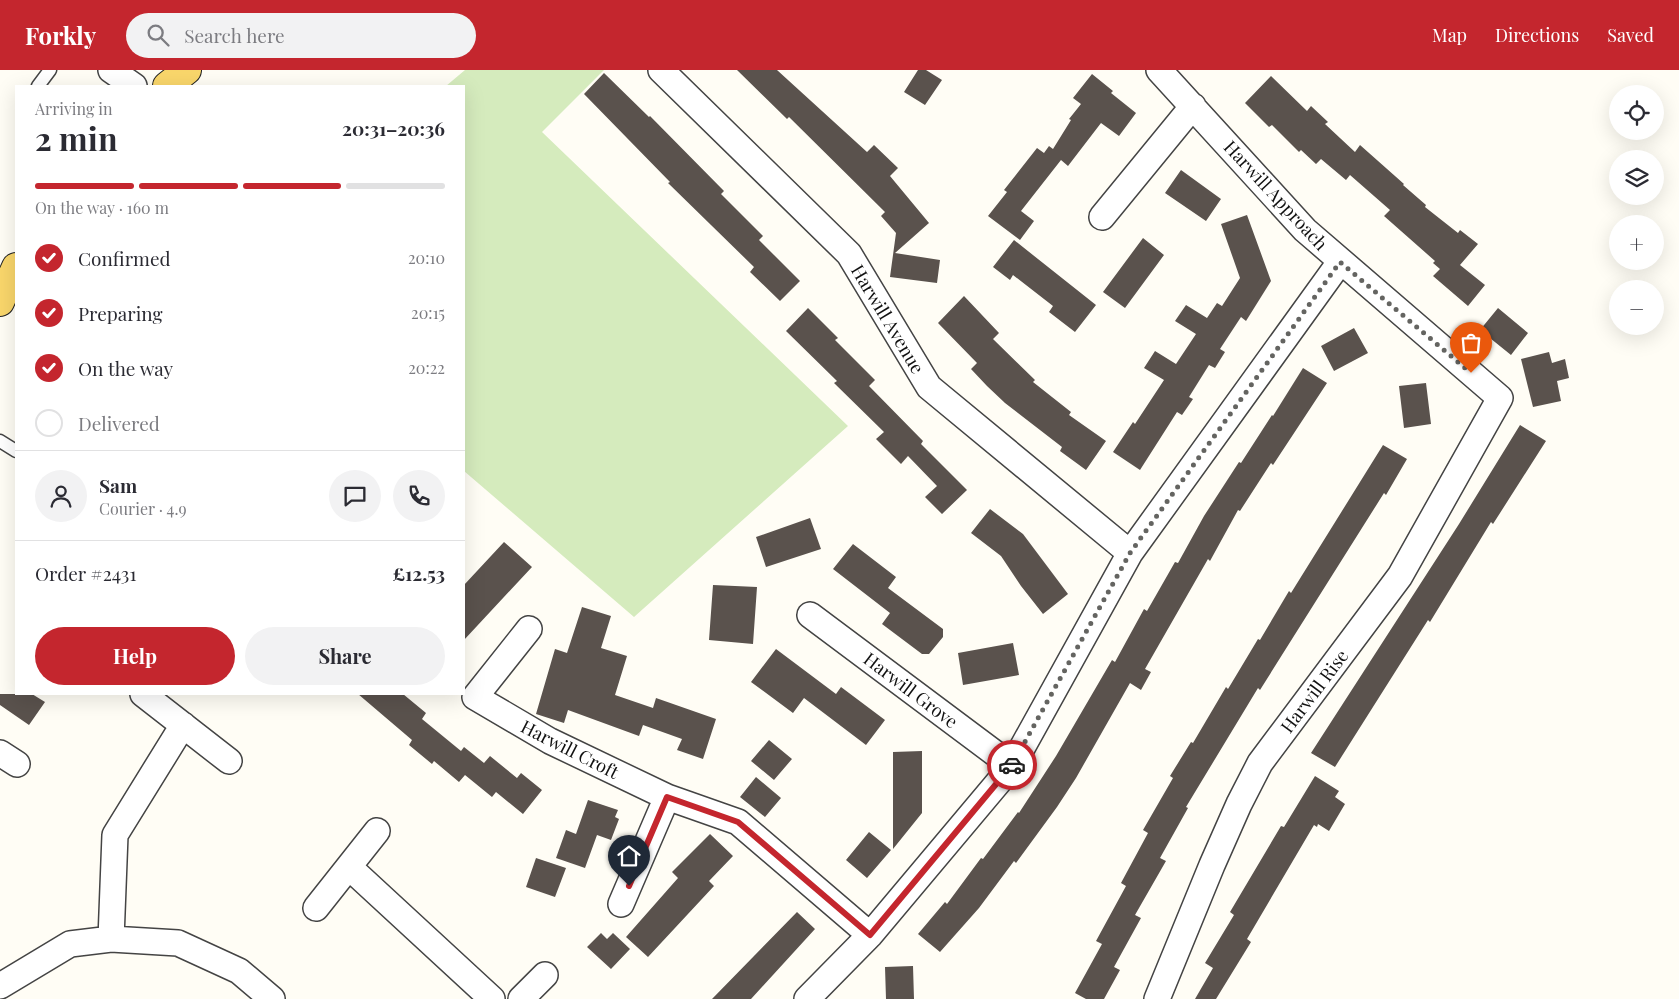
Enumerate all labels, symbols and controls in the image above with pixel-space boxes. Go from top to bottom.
search box [126,13,476,58]
text: Forkly [25,19,96,51]
icon: search [144,21,172,49]
text: Search here [184,22,285,48]
text: Map [1432,23,1467,47]
text: Directions [1495,23,1579,47]
text: Saved [1607,23,1654,47]
map controls [1609,85,1664,335]
button: locate [1609,85,1664,140]
text: Arriving in [35,98,113,119]
text: 20:31–20:36 [342,115,445,141]
text: 2 min [35,116,118,159]
street label: Harwill Approach [1219,135,1333,255]
button: layers [1609,150,1664,205]
text: On the way · 160 m [35,197,169,218]
button: + [1609,215,1664,270]
icon: check [35,244,63,272]
text: Confirmed [78,245,171,271]
text: 20:10 [408,247,445,268]
street label: Harwill Avenue [846,260,930,378]
button: − [1609,280,1664,335]
icon: check [35,299,63,327]
text: Preparing [78,300,163,326]
text: 20:15 [411,302,445,323]
pin [1450,322,1492,373]
icon: bag [1457,329,1485,357]
icon: check [35,354,63,382]
text: On the way [78,355,173,381]
text: 20:22 [408,357,445,378]
text: Delivered [78,410,160,436]
button: person [35,470,87,522]
button: chat [329,470,381,522]
button: phone [393,470,445,522]
text: Sam [99,472,137,498]
text: Courier · 4.9 [99,498,187,519]
text: Order #2431 [35,560,136,586]
text: £12.53 [392,560,445,586]
button: Help [35,627,235,685]
button: Share [245,627,445,685]
street label: Harwill Rise [1275,644,1353,738]
street label: Harwill Grove [859,647,963,733]
street label: Harwill Croft [517,714,624,784]
courier [987,740,1037,790]
icon: car [998,751,1026,779]
pin [608,835,650,886]
icon: home [615,842,643,870]

